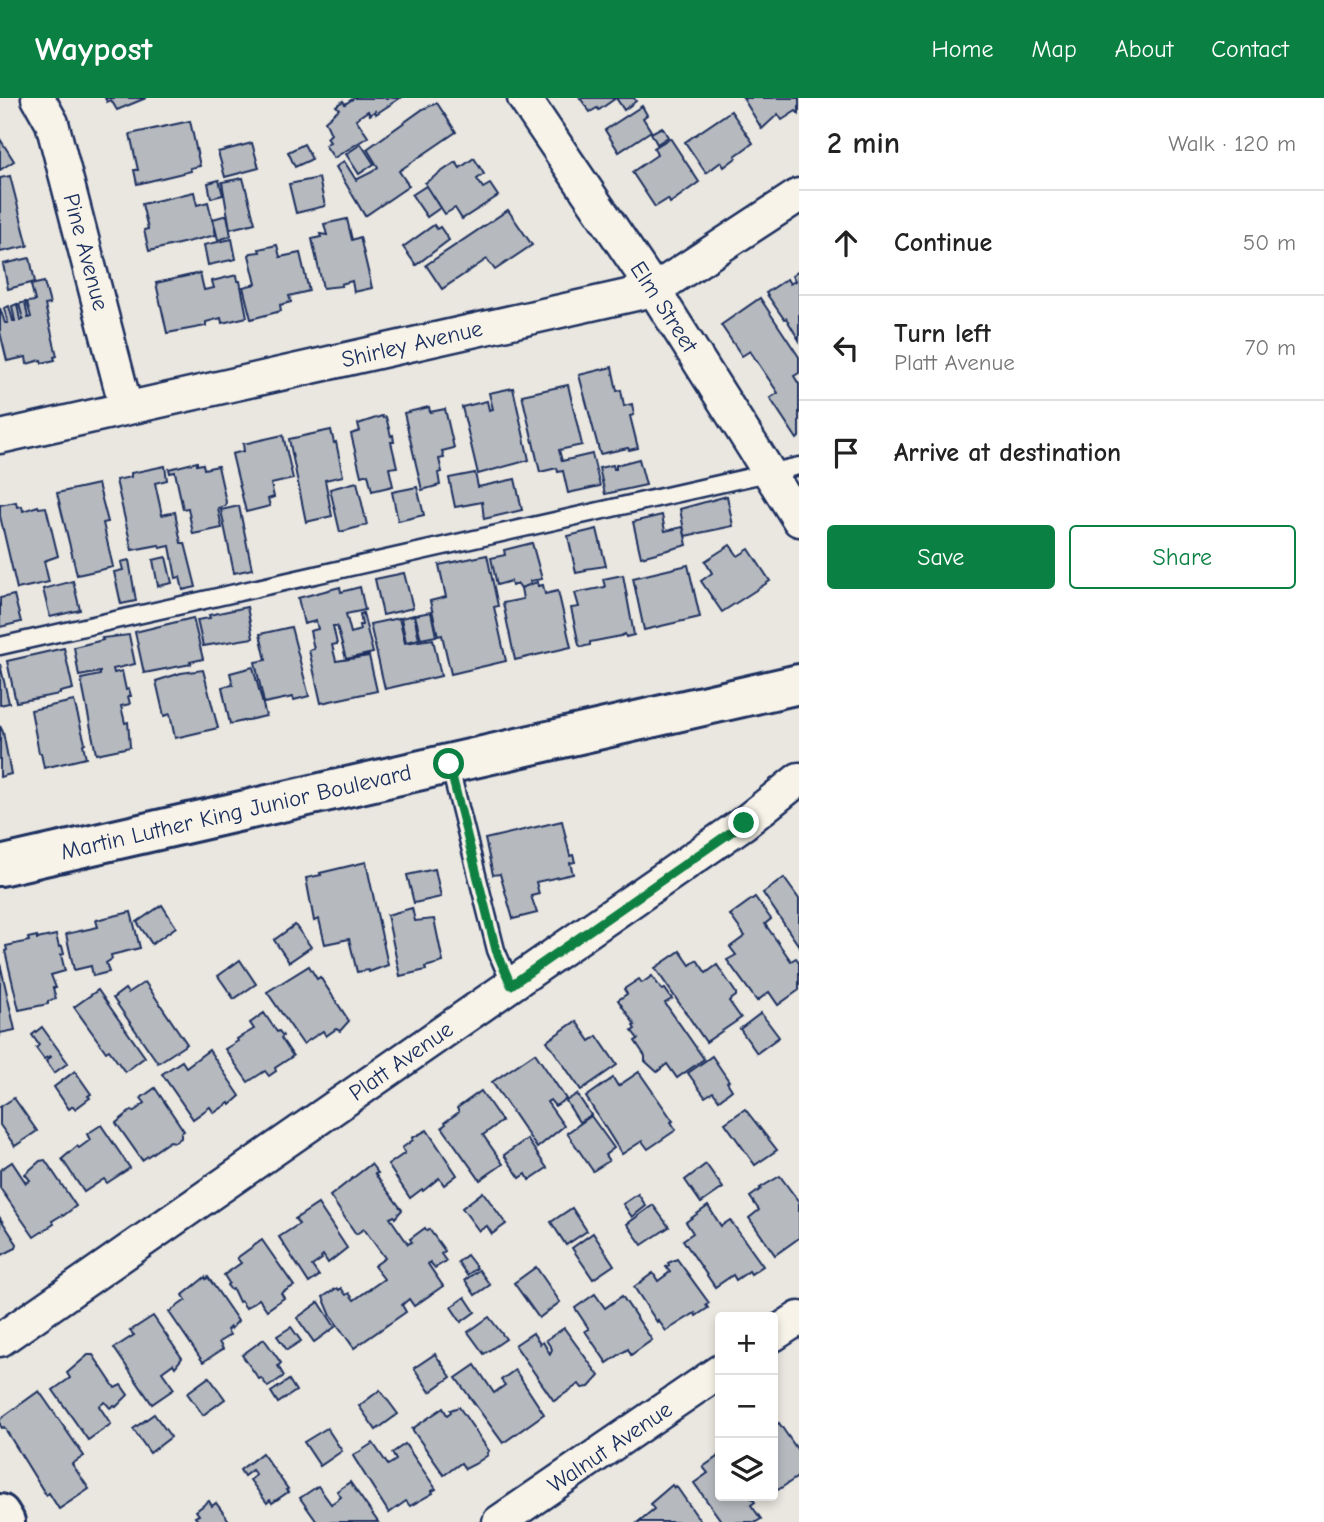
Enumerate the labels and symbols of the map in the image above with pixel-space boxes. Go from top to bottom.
street label: Pine Avenue [57,191,115,313]
street label: Elm Street [625,256,704,359]
street label: Shirley Avenue [339,315,485,373]
route start [433,748,464,779]
street label: Martin Luther King Junior Boulevard [58,758,414,866]
route end [728,807,759,838]
street label: Platt Avenue [344,1015,458,1107]
street label: Walnut Avenue [543,1396,677,1498]

